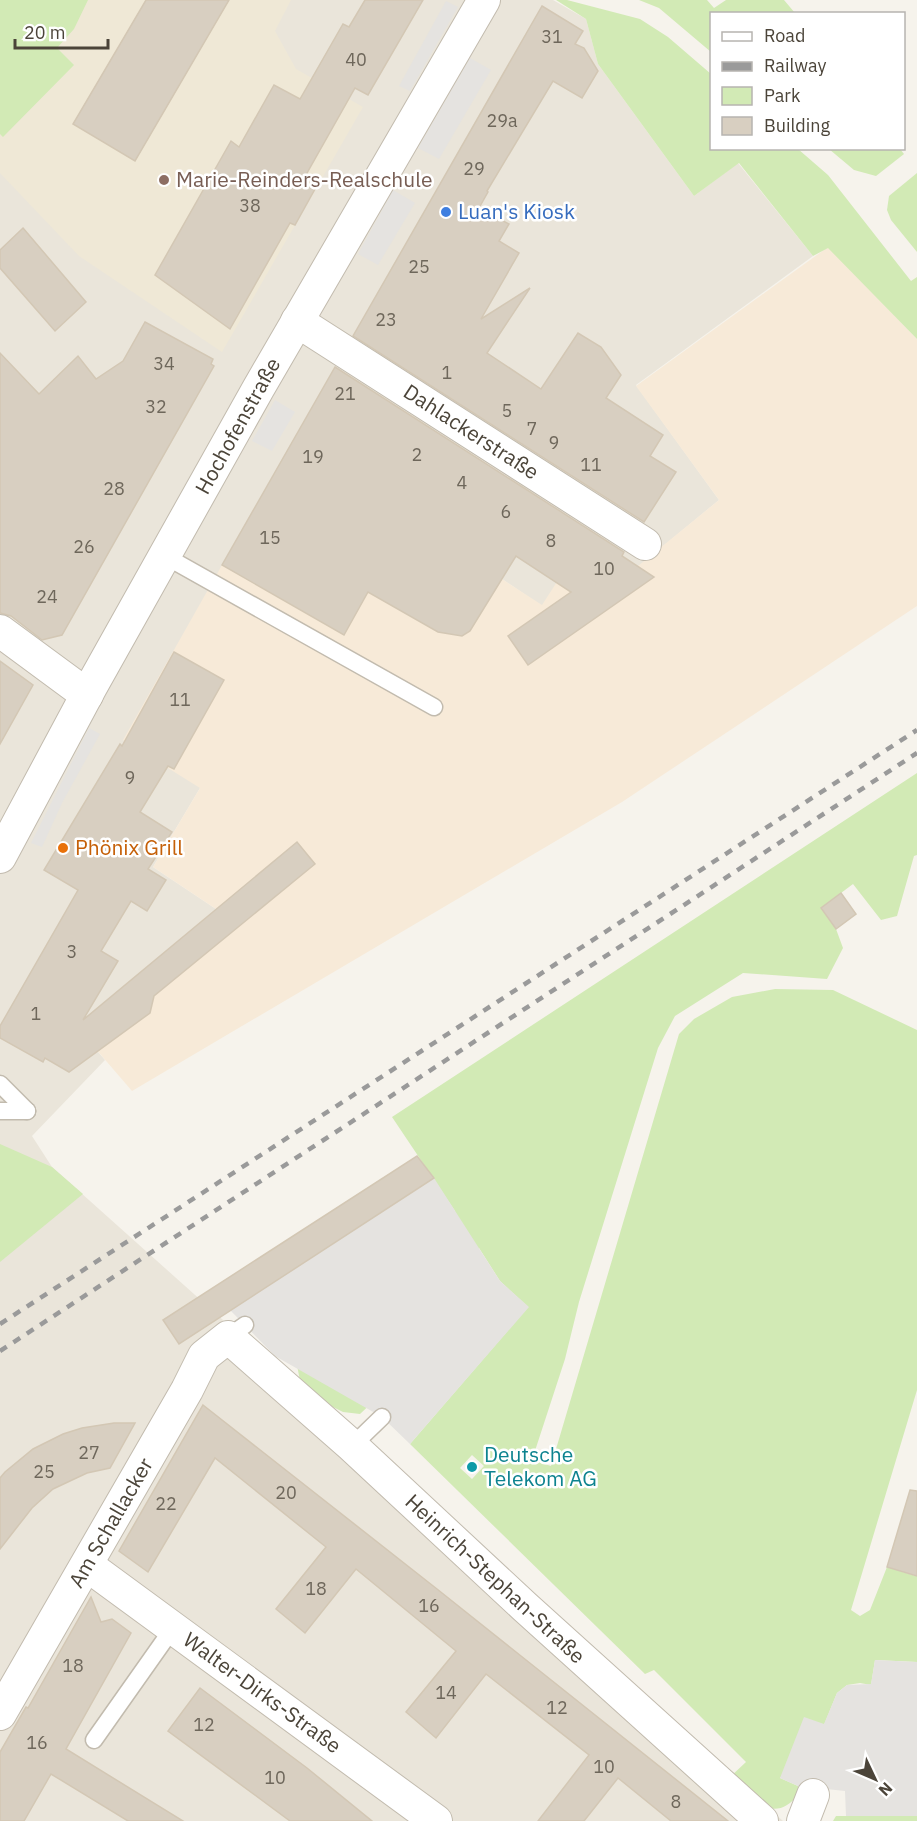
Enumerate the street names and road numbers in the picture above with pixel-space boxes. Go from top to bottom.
street label: Hochofenstraße [188,352,286,499]
street label: Dahlackerstraße [399,377,545,485]
street label: Am Schallacker [62,1452,159,1593]
street label: Heinrich-Stephan-Straße [400,1487,592,1669]
street label: Walter-Dirks-Straße [178,1625,347,1759]

